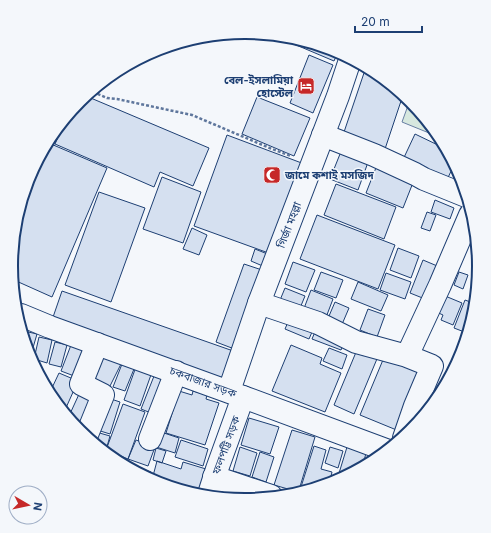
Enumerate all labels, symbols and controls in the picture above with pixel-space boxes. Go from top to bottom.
scale bar [355,8,422,34]
text: 20 m [361,14,390,29]
place label: বেল-ইসলামিয়া হোস্টেল [224,73,294,100]
hotel icon: বেল-ইসলামিয়া হোস্টেল [296,76,316,96]
mosque icon: জামে কশাই মসজিদ [262,165,282,185]
place label: জামে কশাই মসজিদ [284,168,374,182]
street label: গির্জা মহল্লা [273,199,305,251]
street label: চকবাজার সড়ক [167,363,238,401]
street label: ফলপট্টি সড়ক [209,414,243,477]
north arrow [8,485,48,525]
text: N [30,501,45,512]

